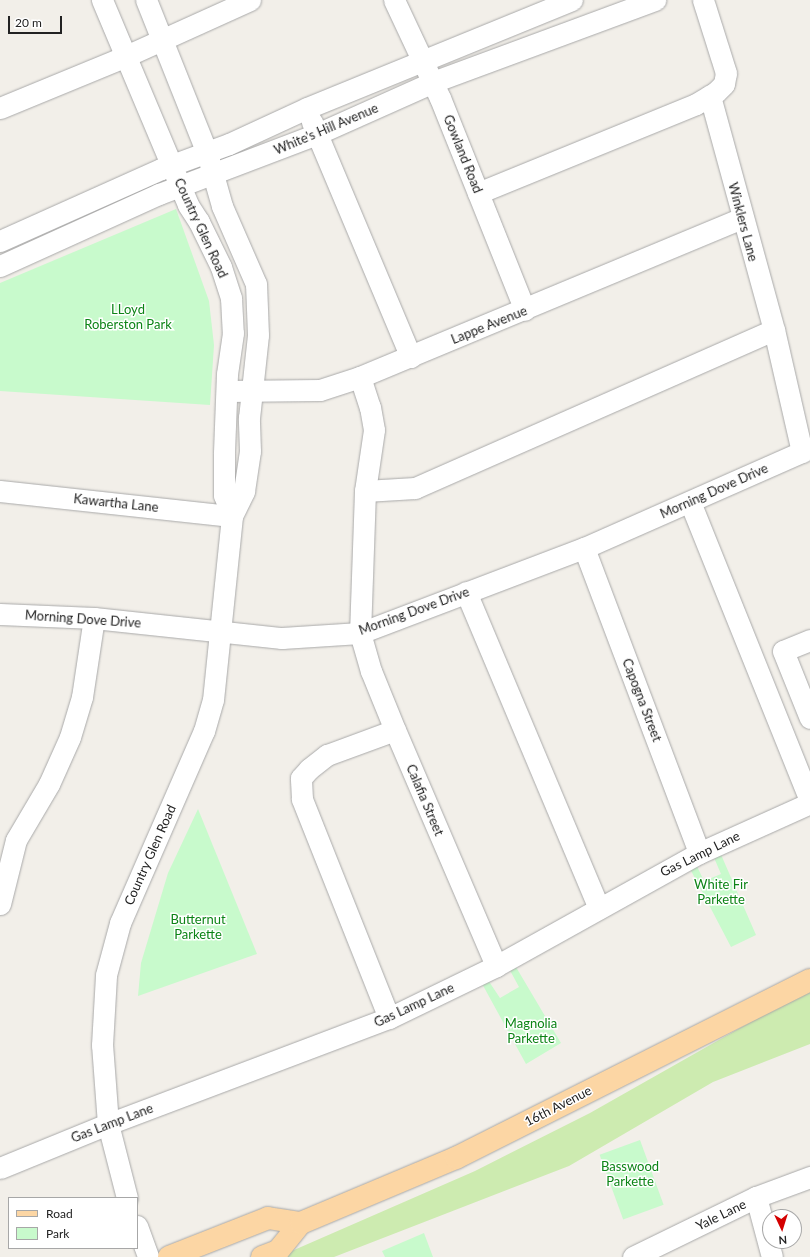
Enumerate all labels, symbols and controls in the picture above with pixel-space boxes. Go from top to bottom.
scale bar [10,8,64,34]
text: 20 m [15,15,42,30]
street label: White's Hill Avenue [271,100,381,158]
street label: Gowland Road [440,113,486,195]
street label: Country Glen Road [171,176,231,280]
street label: Winklers Lane [725,181,761,263]
park label: LLoyd Roberston Park [84,302,172,333]
street label: Lappe Avenue [449,303,529,347]
street label: Morning Dove Drive [658,460,770,522]
street label: Kawartha Lane [73,491,159,515]
street label: Morning Dove Drive [357,584,471,638]
street label: Morning Dove Drive [24,607,142,631]
street label: Capogna Street [619,656,665,744]
street label: Calafia Street [403,762,447,838]
street label: Country Glen Road [121,802,179,908]
street label: Gas Lamp Lane [658,828,742,880]
park label: White Fir Parkette [694,877,748,908]
park label: Butternut Parkette [170,912,226,943]
street label: Gas Lamp Lane [371,980,457,1030]
park label: Magnolia Parkette [505,1016,557,1047]
street label: 16th Avenue [522,1082,594,1130]
street label: Gas Lamp Lane [69,1100,155,1146]
park label: Basswood Parkette [601,1159,659,1190]
street label: Yale Lane [693,1196,749,1234]
legend [8,1197,138,1249]
text: Road [46,1206,73,1221]
north arrow [762,1209,802,1249]
text: Park [46,1226,69,1241]
text: N [778,1234,787,1247]

